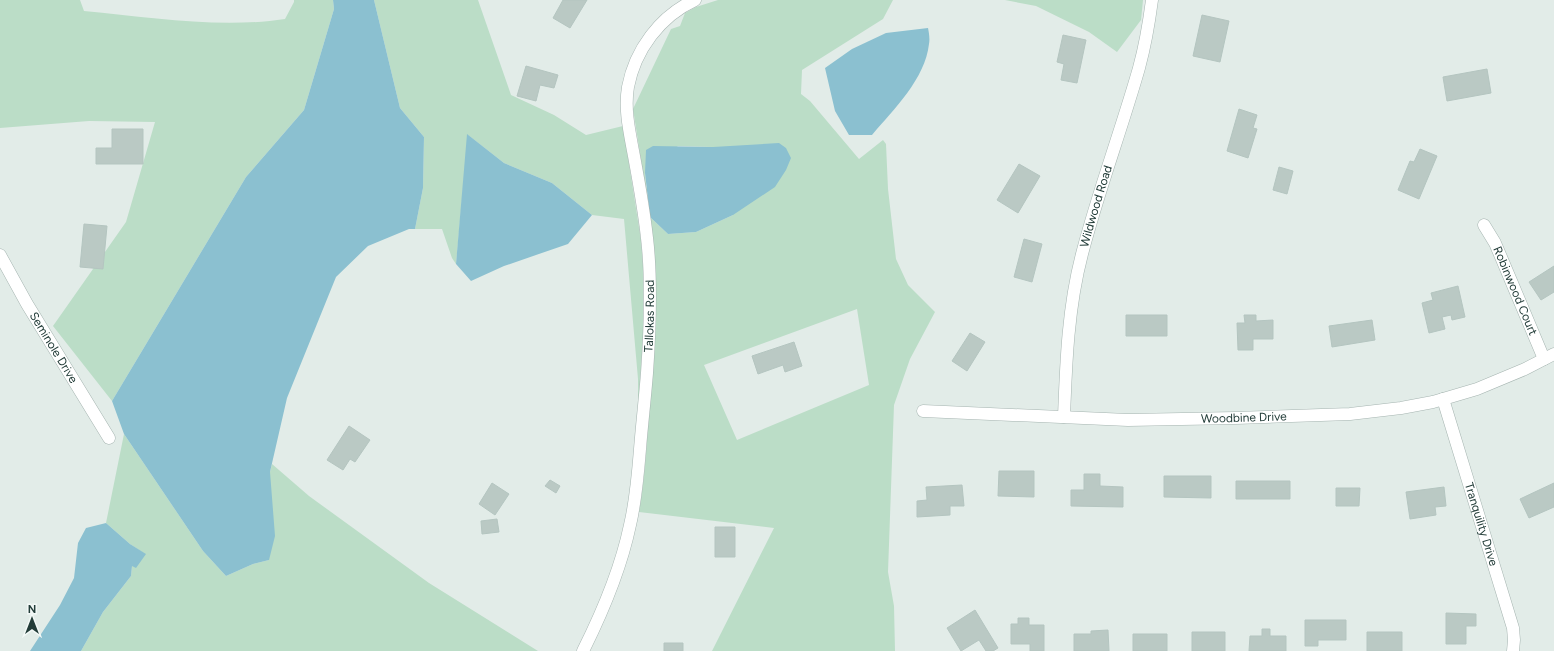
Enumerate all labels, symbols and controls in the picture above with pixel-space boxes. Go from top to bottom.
street label: Wildwood Road [1077,164,1115,249]
street label: Robinwood Court [1490,244,1540,338]
street label: Tallokas Road [641,280,657,353]
street label: Seminole Drive [27,310,81,386]
street label: Woodbine Drive [1201,409,1287,426]
street label: Tranquility Drive [1462,481,1501,568]
north arrow [12,599,52,639]
text: N [28,603,36,616]

